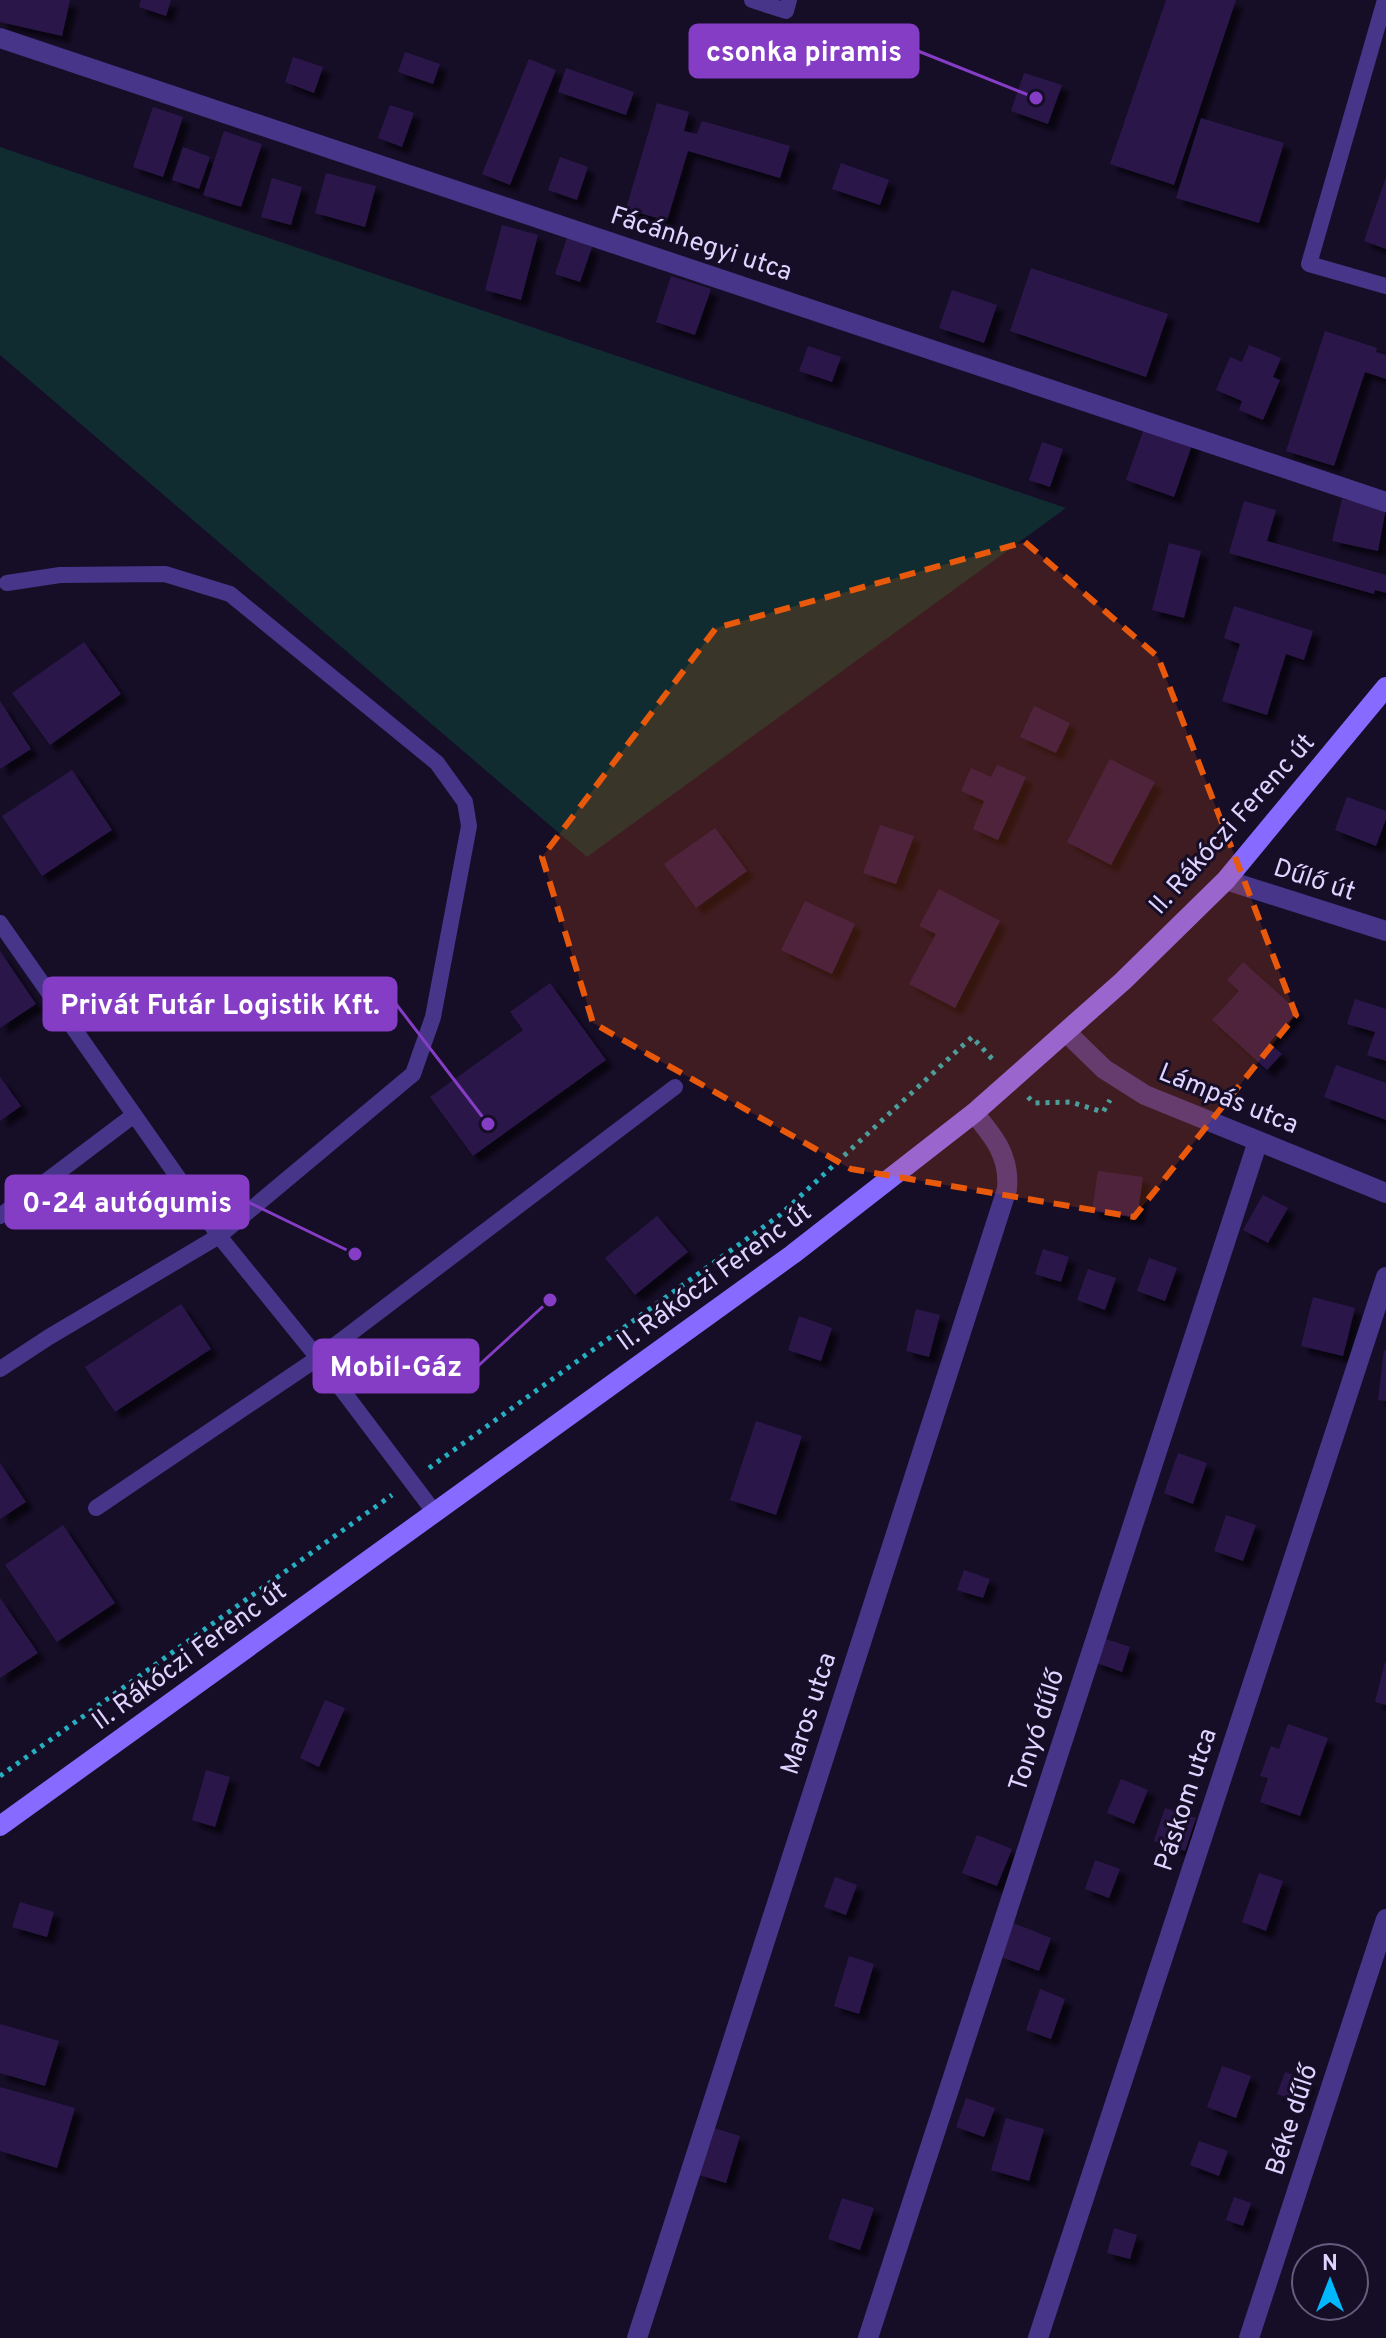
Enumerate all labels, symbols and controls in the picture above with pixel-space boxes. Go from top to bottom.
callout: csonka piramis [690,25,918,77]
text: csonka piramis [706,36,902,72]
street label: Fácánhegyi utca [606,200,796,290]
street label: II. Rákóczi Ferenc út [1143,728,1323,922]
street label: Dűlő út [1269,852,1359,910]
callout: Privát Futár Logistik Kft. [44,978,396,1030]
text: Privát Futár Logistik Kft. [60,989,380,1025]
street label: Lámpás utca [1153,1057,1303,1143]
callout: 0-24 autógumis [6,1176,248,1228]
text: 0-24 autógumis [22,1187,232,1223]
street label: II. Rákóczi Ferenc út [611,1196,819,1360]
callout: Mobil-Gáz [314,1340,478,1392]
text: Mobil-Gáz [330,1351,462,1387]
street label: II. Rákóczi Ferenc út [86,1575,294,1739]
street label: Maros utca [775,1649,845,1779]
street label: Tonyó dűlő [1003,1664,1074,1796]
street label: Páskom utca [1148,1724,1226,1876]
street label: Béke dűlő [1260,2059,1327,2180]
north arrow [1290,2242,1370,2322]
text: N [1322,2251,1338,2278]

